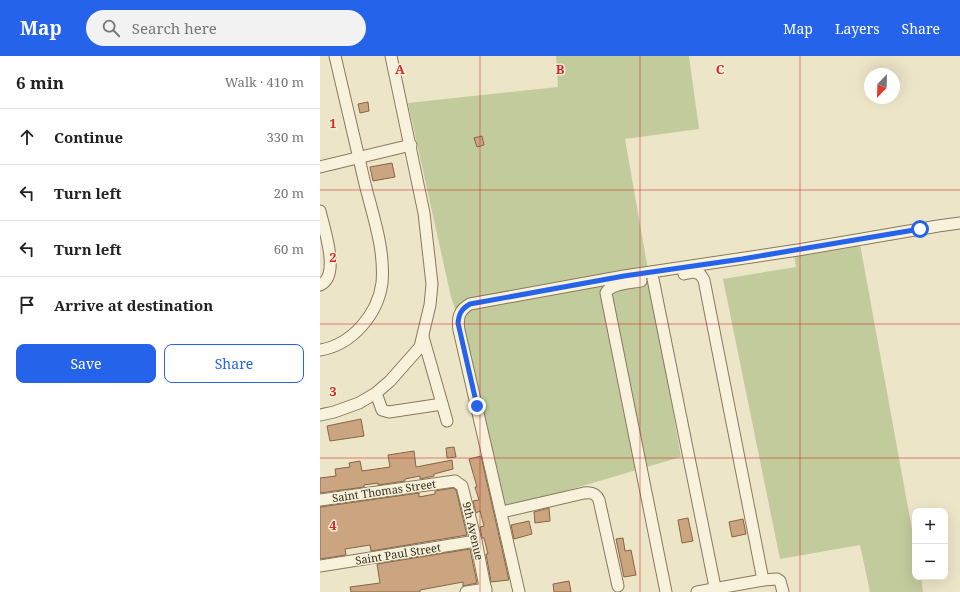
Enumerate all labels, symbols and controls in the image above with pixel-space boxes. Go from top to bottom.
search box [86,10,366,46]
text: Map [20,15,62,41]
icon: search [100,17,122,39]
text: Search here [132,18,217,38]
text: Map [783,19,813,38]
text: Layers [835,19,880,38]
text: Share [902,19,940,38]
text: A [395,60,405,78]
text: B [556,60,565,78]
text: C [716,60,725,78]
north arrow [864,68,900,104]
text: 6 min [16,71,64,94]
text: Walk · 410 m [225,73,304,91]
text: 1 [329,114,337,132]
icon: ahead [16,126,38,148]
text: Continue [54,127,123,147]
text: 330 m [267,128,304,146]
icon: left [16,182,38,204]
text: Turn left [54,183,122,203]
text: 20 m [274,184,304,202]
route start [911,220,929,238]
icon: left [16,238,38,260]
text: Turn left [54,239,122,259]
text: 60 m [274,240,304,258]
text: 2 [329,248,337,266]
icon: arrive [16,294,38,316]
text: Arrive at destination [54,295,213,315]
button: Save [16,344,156,383]
button: Share [164,344,304,383]
text: 3 [329,382,337,400]
route end [468,397,486,415]
street label: Saint Thomas Street [331,476,437,505]
street label: 9th Avenue [460,500,487,562]
map controls [912,508,948,580]
button: + [912,508,948,544]
text: 4 [329,516,337,534]
street label: Saint Paul Street [354,539,442,568]
button: − [912,544,948,580]

